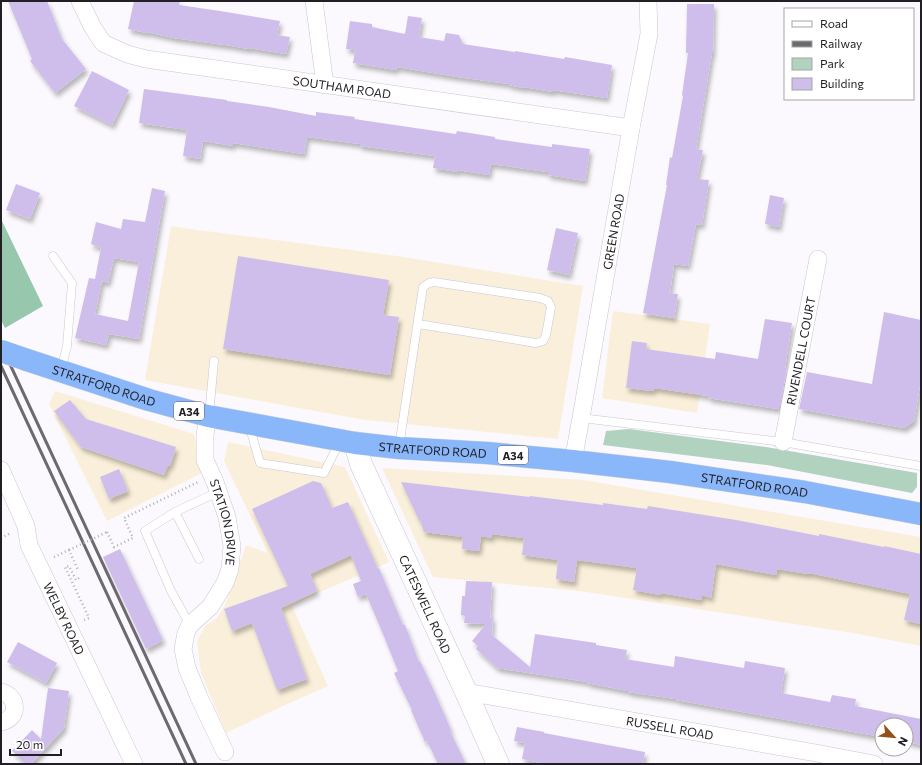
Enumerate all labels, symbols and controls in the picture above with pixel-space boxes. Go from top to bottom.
legend [784,8,914,100]
text: Road [820,16,848,30]
text: Railway [820,36,862,50]
text: Park [820,56,846,70]
street label: SOUTHAM ROAD [292,73,392,101]
text: Building [820,76,864,90]
street label: GREEN ROAD [600,192,627,271]
street label: RIVENDELL COURT [783,295,818,406]
street label: STRATFORD ROAD [51,362,157,409]
road number: A34 [174,402,204,420]
street label: STRATFORD ROAD [378,439,487,460]
road number: A34 [498,446,528,464]
street label: STRATFORD ROAD [700,470,809,499]
street label: STATION DRIVE [207,477,239,566]
street label: CATESWELL ROAD [397,553,454,656]
street label: WELBY ROAD [41,580,88,657]
street label: RUSSELL ROAD [625,713,715,742]
north arrow [874,717,914,757]
scale bar [10,731,61,757]
text: N [896,735,911,748]
text: 20 m [16,737,43,751]

